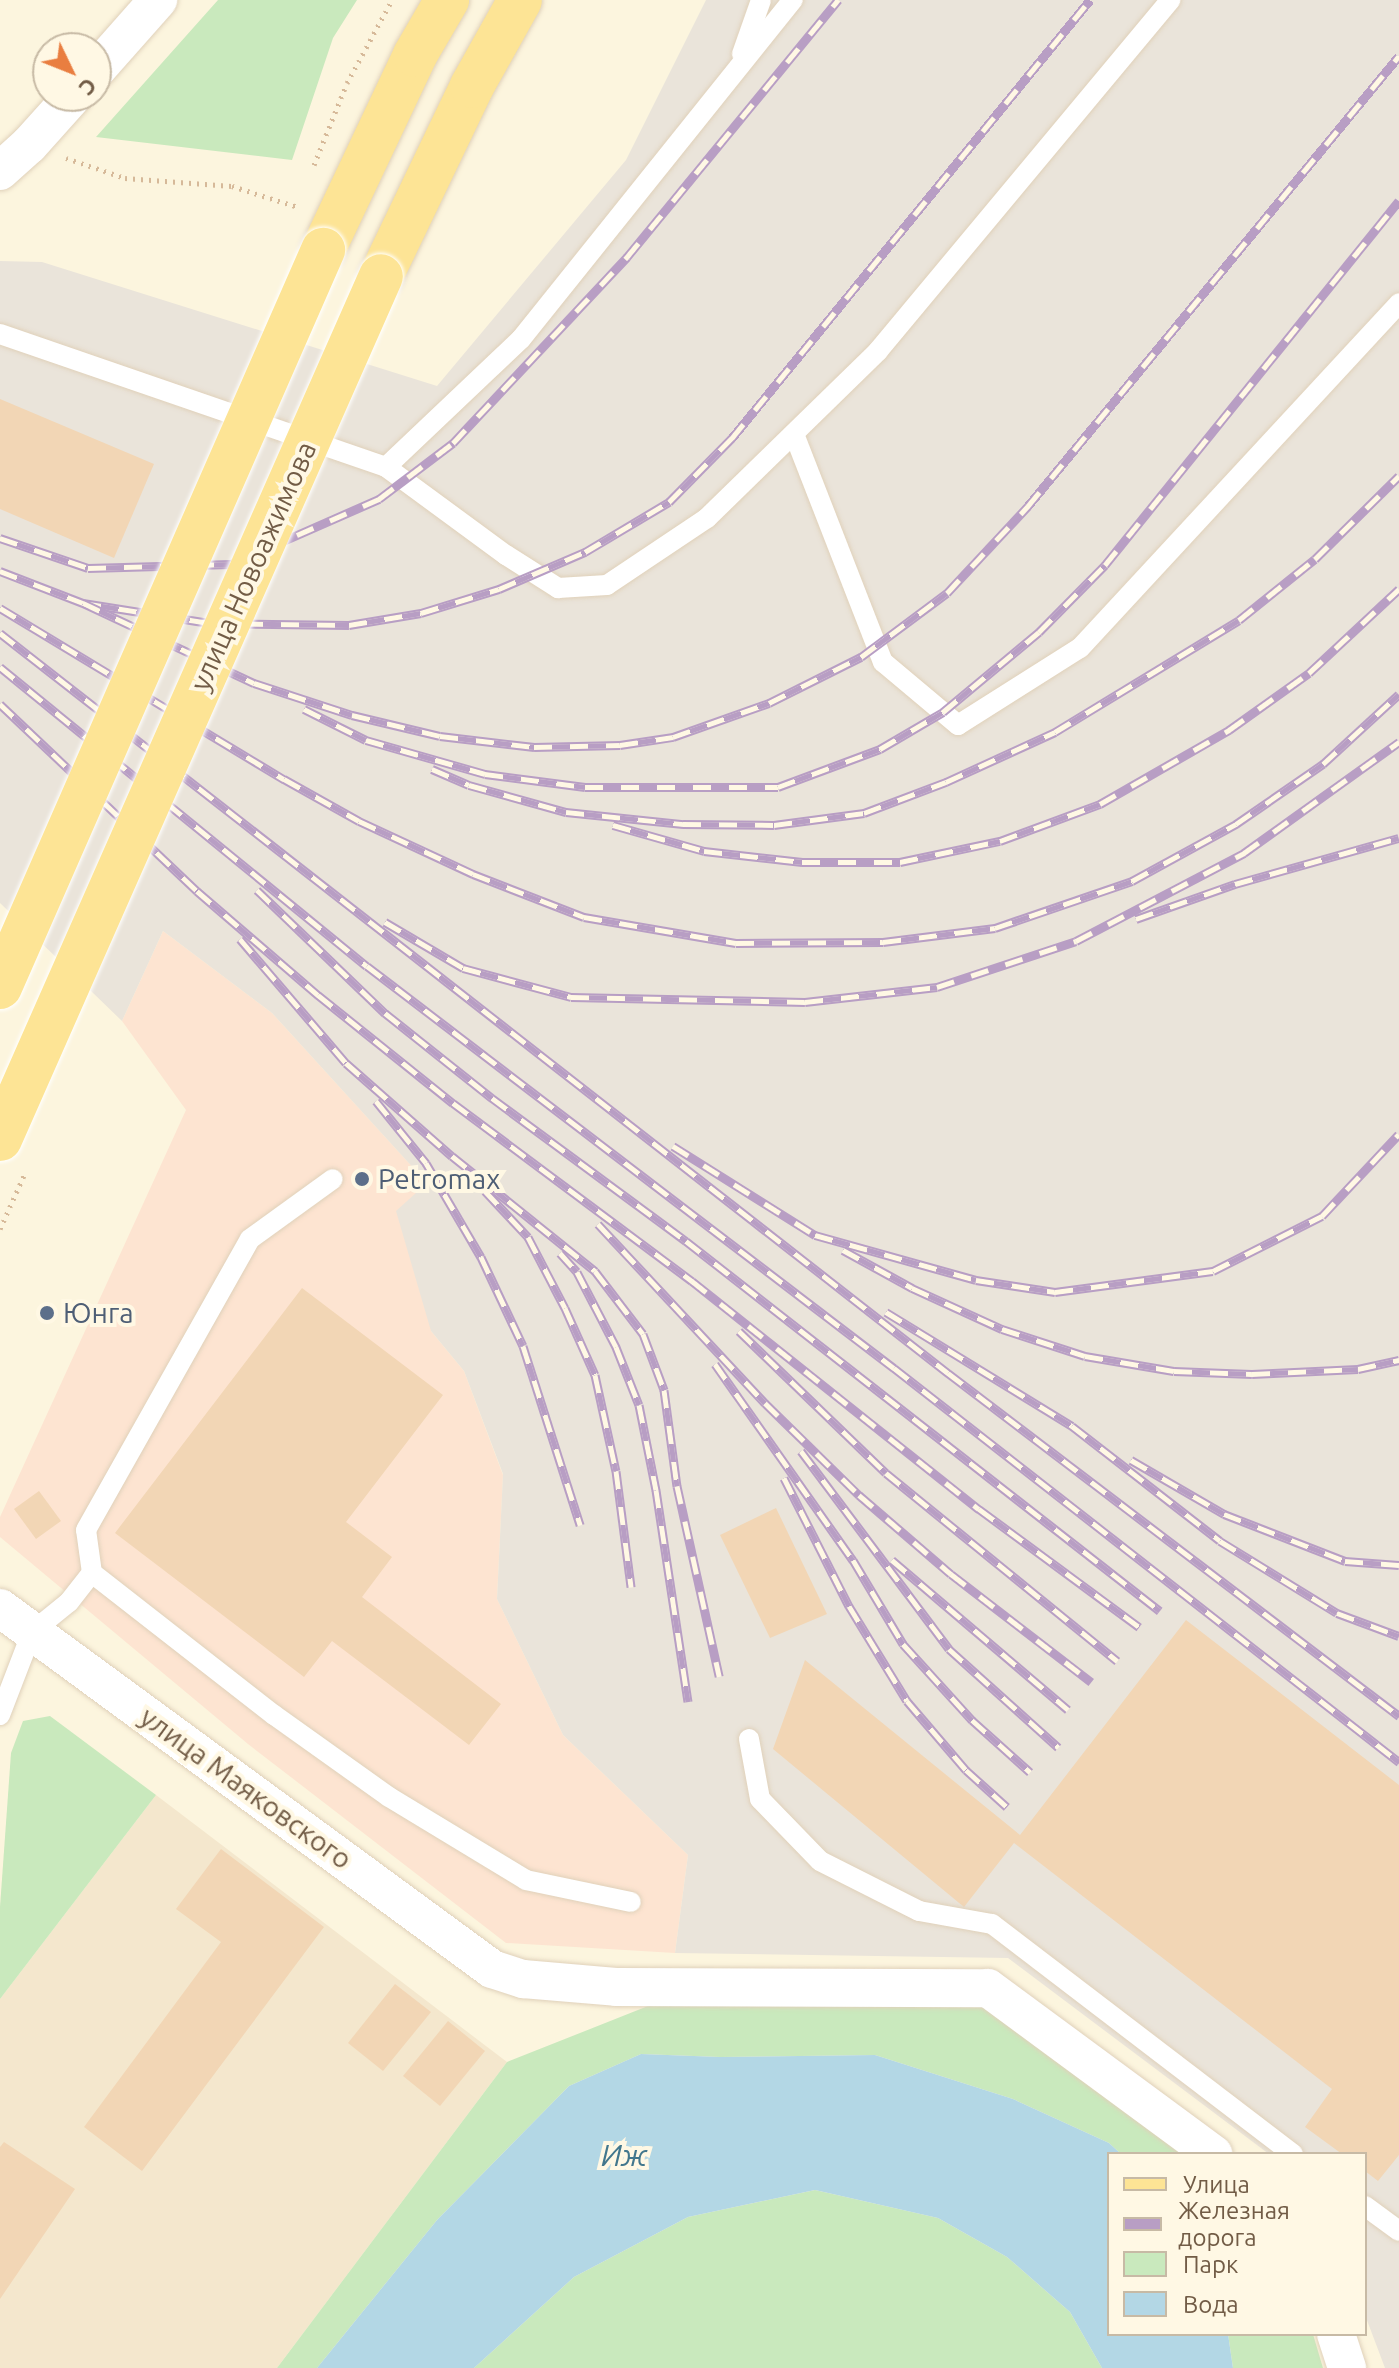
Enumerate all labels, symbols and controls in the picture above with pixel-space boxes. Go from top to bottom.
north arrow [32,32,112,112]
text: С [75,74,102,101]
street label: улица Новоажимова [183,436,323,696]
place label: Petromax [378,1162,500,1196]
marker: Petromax [353,1170,371,1188]
place label: Юнга [63,1296,134,1330]
marker: Юнга [38,1304,56,1322]
street label: улица Маяковского [134,1700,358,1876]
water label: Иж [601,2137,647,2173]
legend [1107,2152,1367,2336]
text: Улица [1183,2171,1250,2198]
text: Железная дорога [1178,2197,1290,2251]
text: Парк [1183,2251,1238,2278]
text: Вода [1183,2291,1239,2318]

